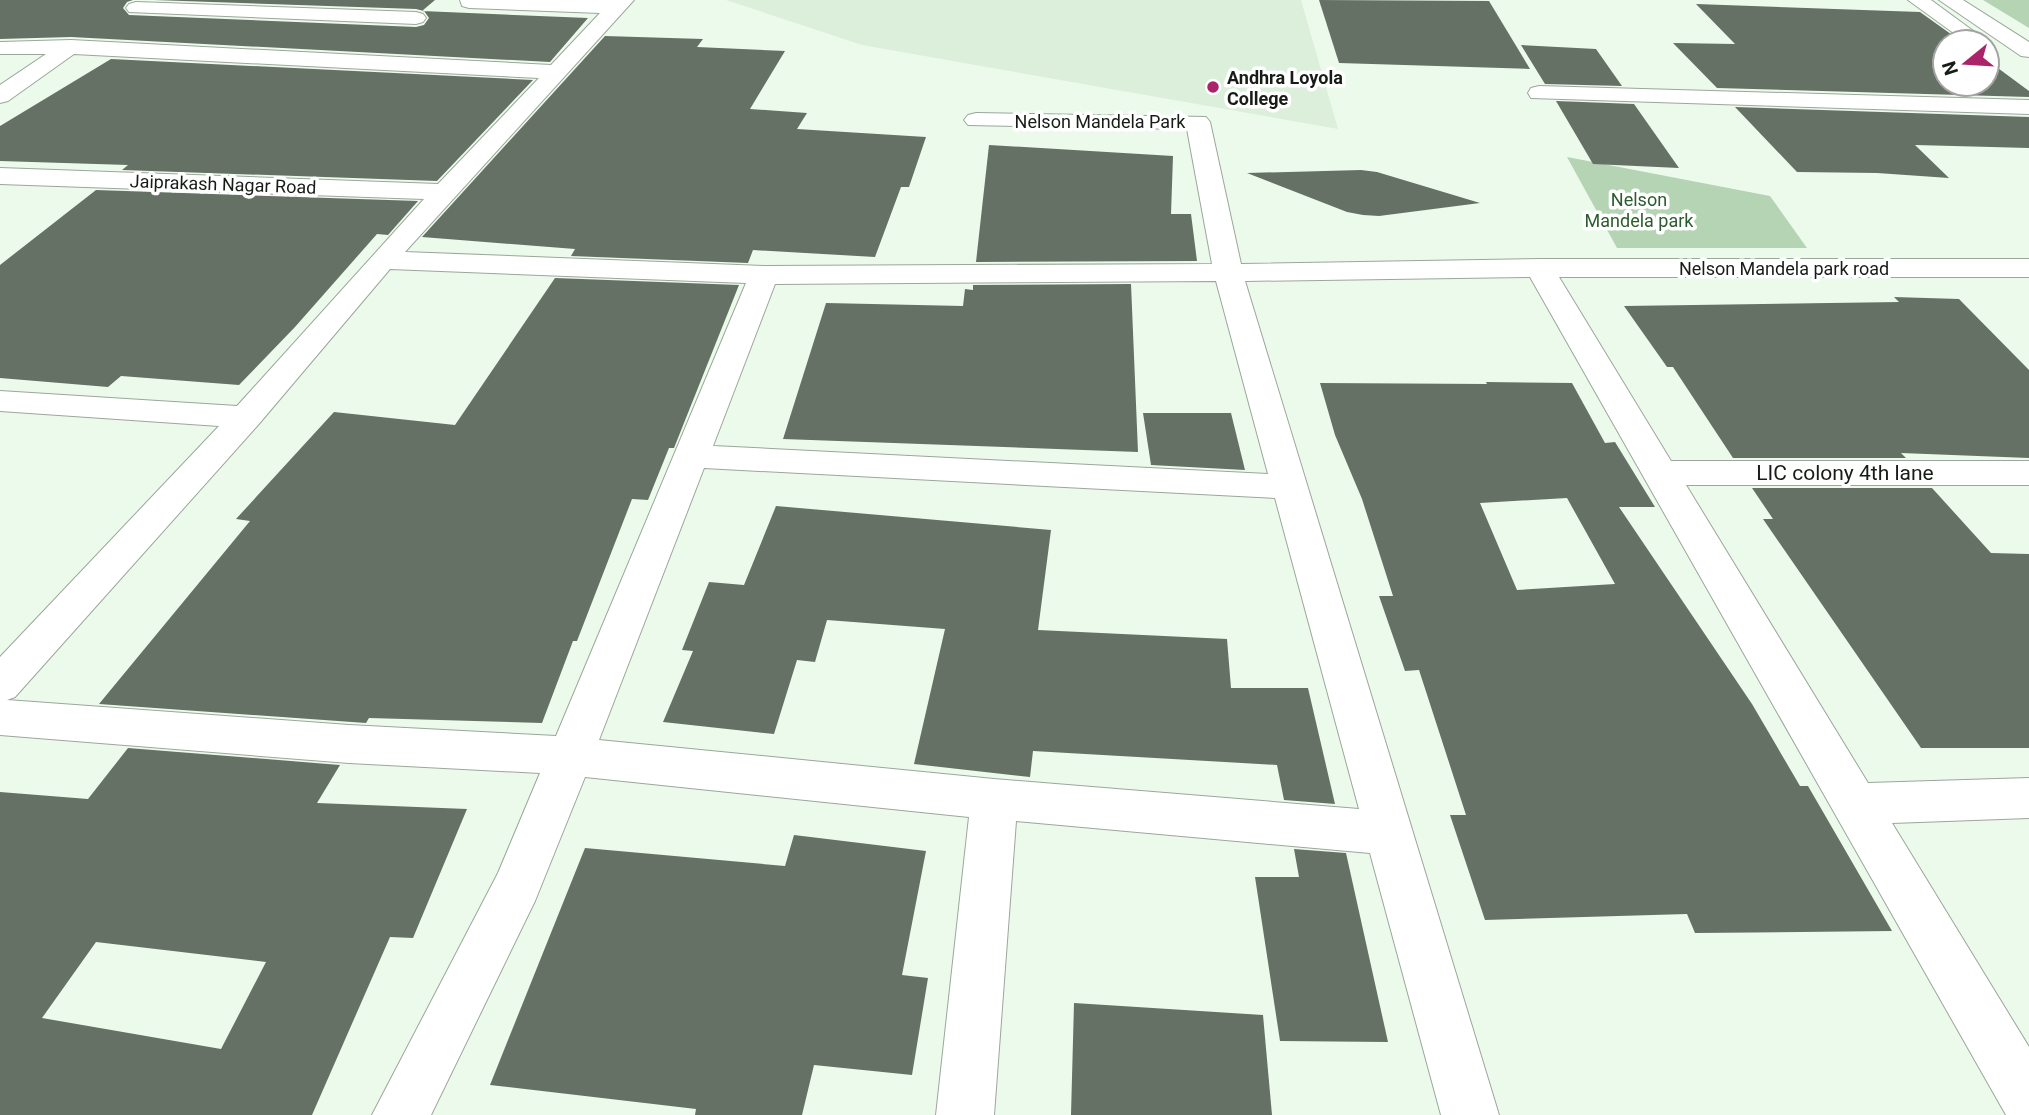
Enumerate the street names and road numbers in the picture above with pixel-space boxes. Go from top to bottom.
street label: Nelson Mandela Park [1015,111,1186,132]
street label: Jaiprakash Nagar Road [129,170,317,198]
street label: Nelson Mandela park road [1679,258,1889,279]
street label: LIC colony 4th lane [1756,461,1934,485]

